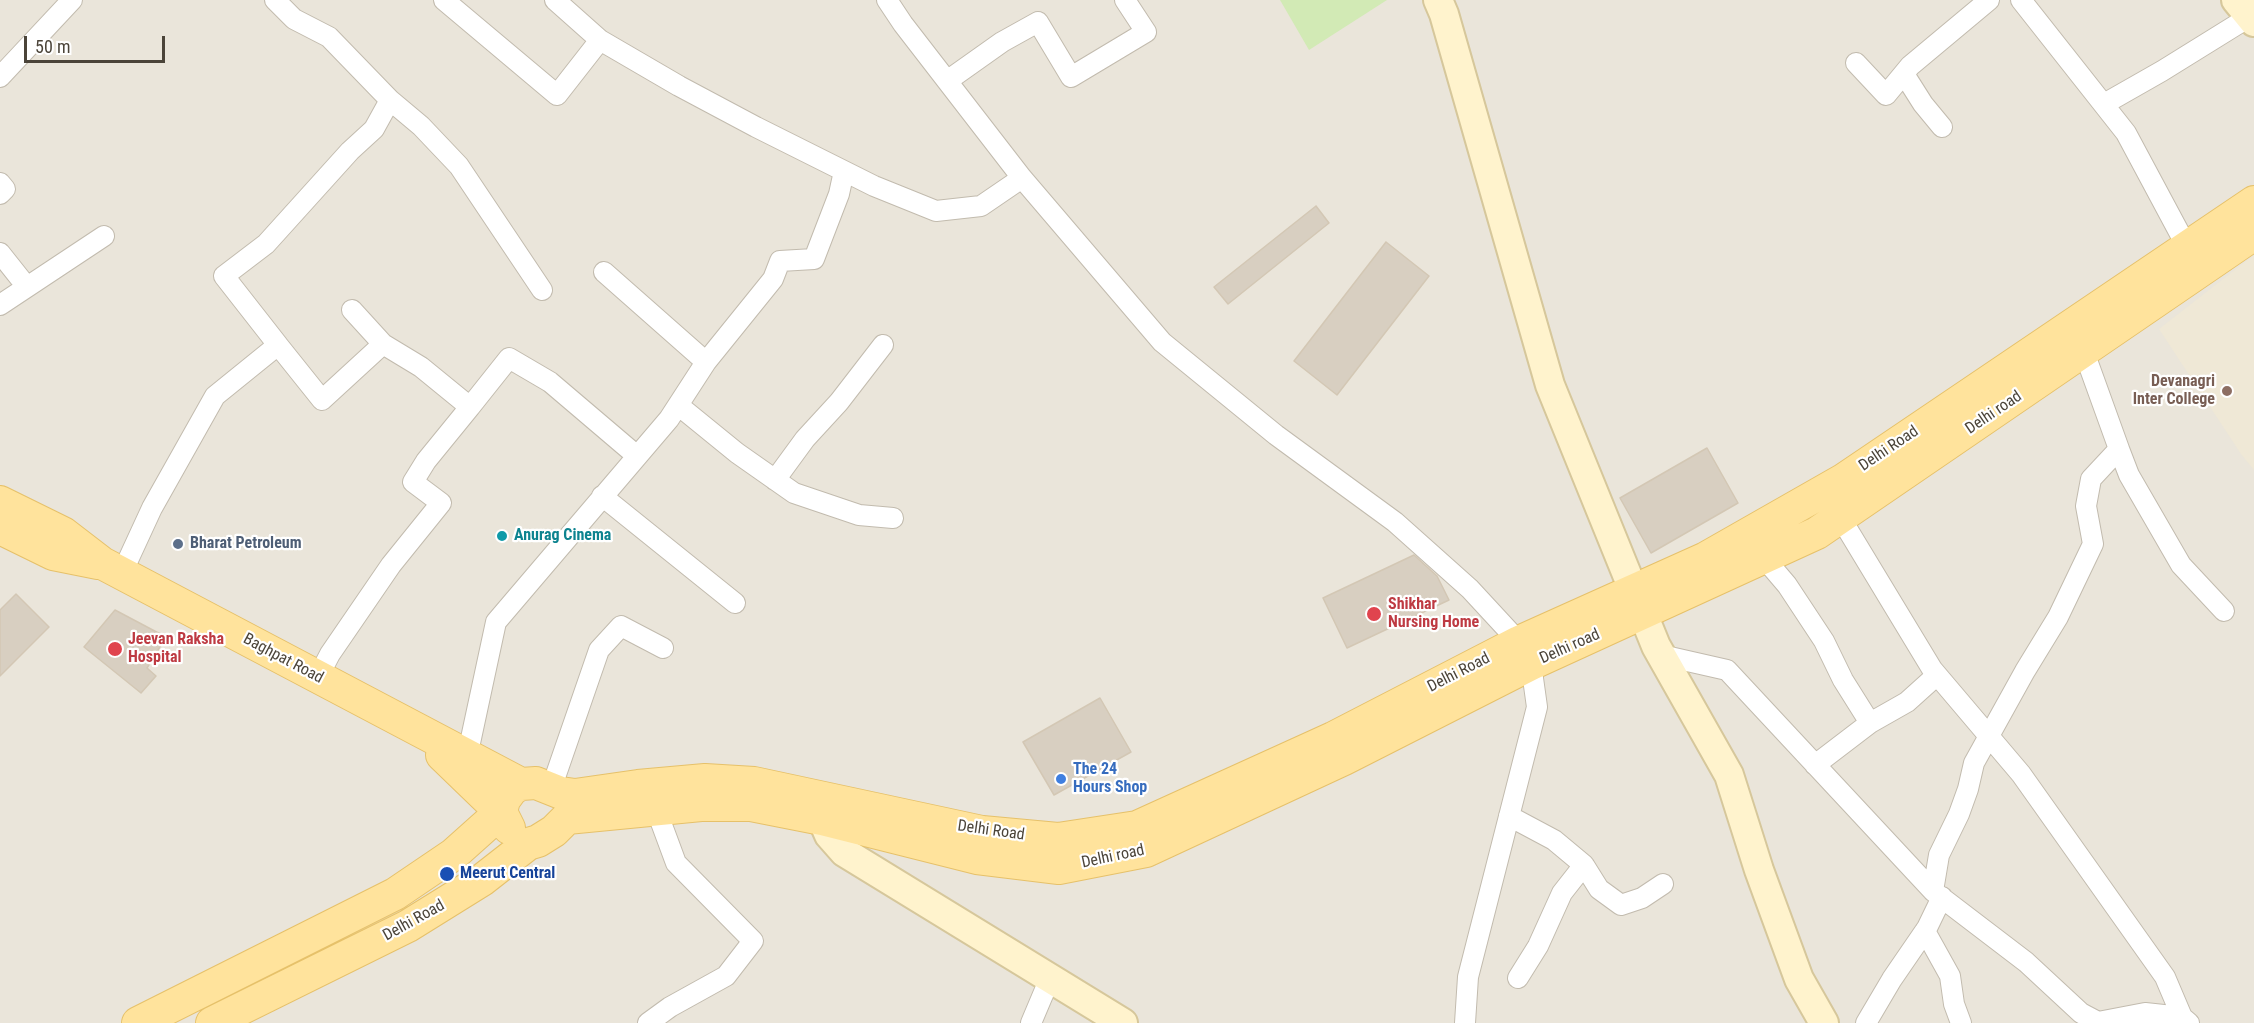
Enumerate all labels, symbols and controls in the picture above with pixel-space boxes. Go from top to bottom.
scale bar [27,24,168,62]
text: 50 m [35,36,70,57]
place label: Devanagri Inter College [2133,372,2215,410]
marker: Devanagri Inter College [2220,384,2234,398]
street label: Delhi road [1962,387,2026,439]
street label: Delhi Road [1856,422,1922,476]
place label: Anurag Cinema [514,526,611,546]
marker: Anurag Cinema [495,529,509,543]
place label: Bharat Petroleum [190,534,302,554]
marker: Bharat Petroleum [171,537,185,551]
place label: Shikhar Nursing Home [1388,595,1479,633]
marker: Shikhar Nursing Home [1365,605,1383,623]
street label: Delhi road [1537,625,1603,669]
place label: Jeevan Raksha Hospital [128,630,224,668]
street label: Baghpat Road [240,630,326,688]
marker: Jeevan Raksha Hospital [106,640,124,658]
street label: Delhi Road [1425,649,1493,697]
place label: The 24 Hours Shop [1073,760,1147,798]
marker: The 24 Hours Shop [1054,772,1068,786]
street label: Delhi Road [956,817,1026,845]
street label: Delhi road [1080,841,1146,873]
place label: Meerut Central [460,864,555,884]
marker: Meerut Central [438,865,456,883]
street label: Delhi Road [380,896,448,946]

